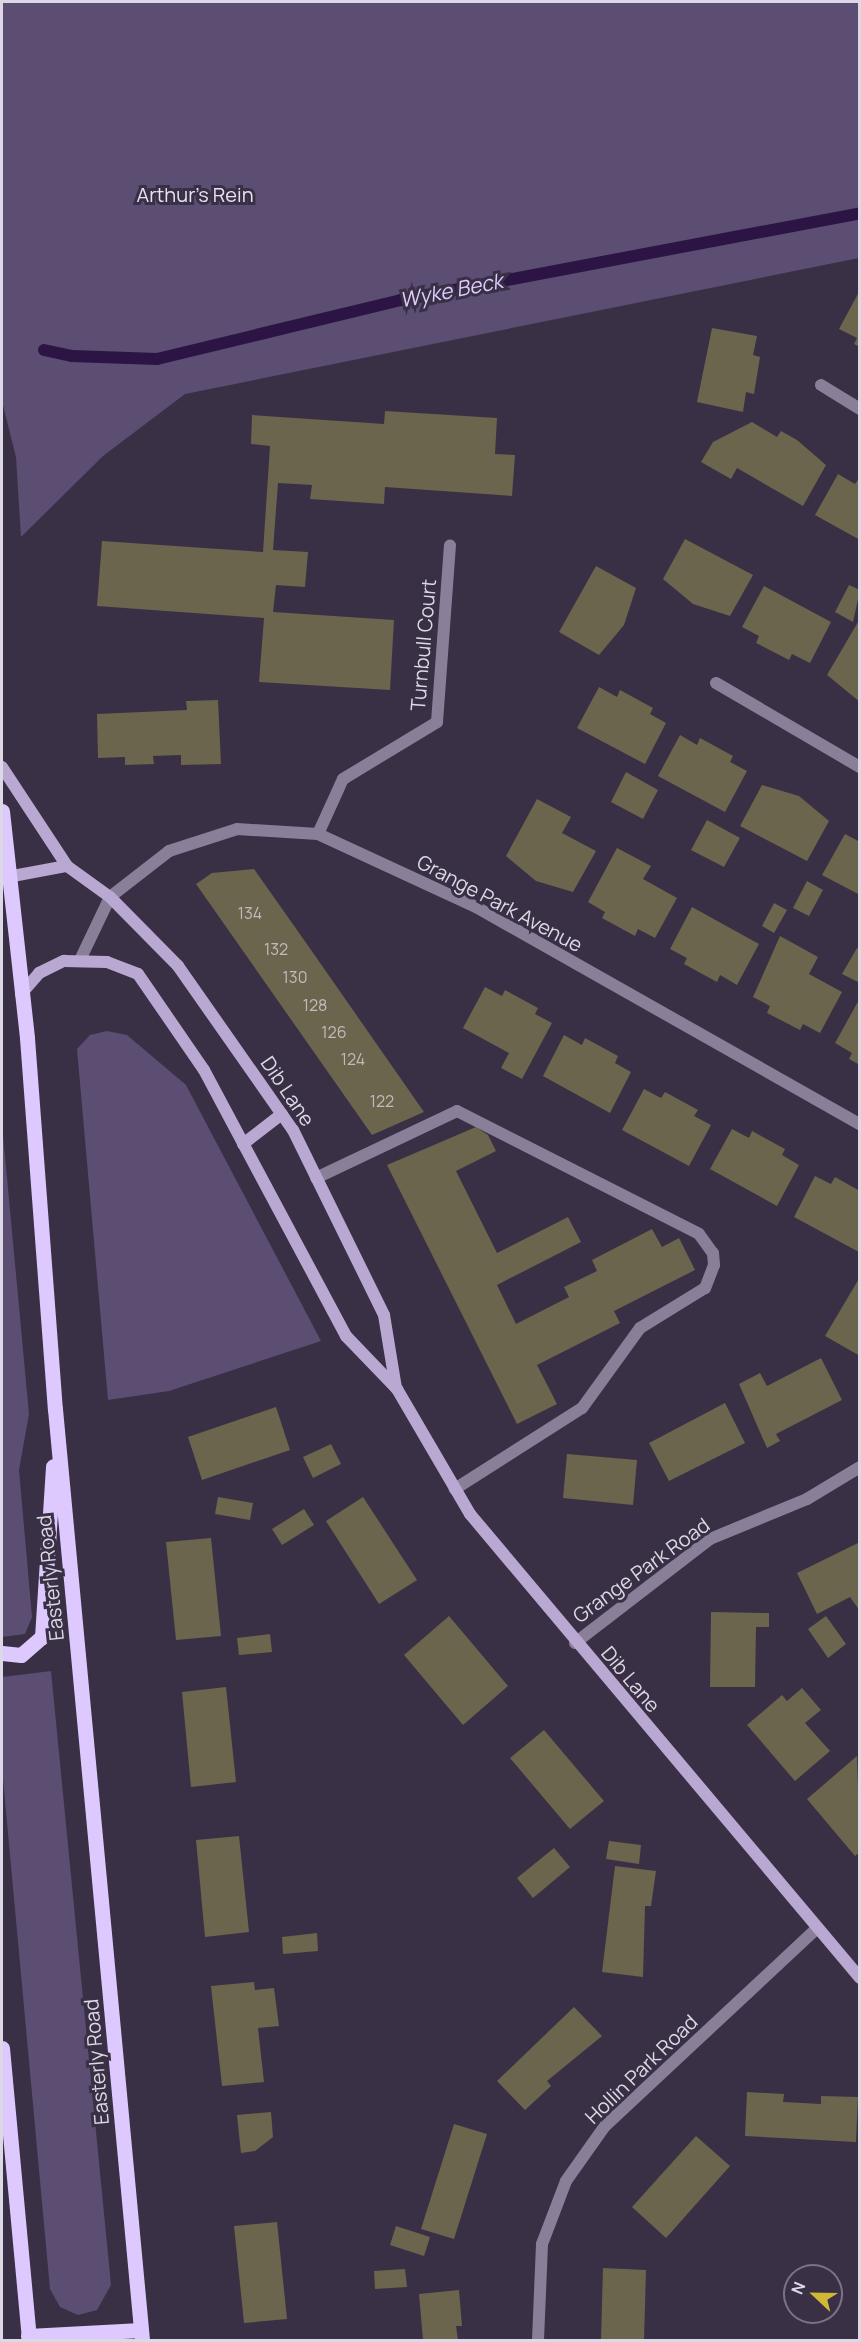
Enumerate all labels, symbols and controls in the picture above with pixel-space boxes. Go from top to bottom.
park label: Arthur's Rein [137,182,253,206]
water label: Wyke Beck [397,268,505,312]
street label: Turnbull Court [405,578,441,712]
street label: Grange Park Avenue [413,849,587,957]
house number: 134 [238,903,262,923]
house number: 132 [264,939,288,959]
house number: 130 [283,967,307,987]
house number: 128 [303,995,327,1015]
house number: 126 [321,1022,347,1042]
house number: 124 [341,1049,365,1069]
street label: Dib Lane [256,1052,320,1130]
house number: 122 [370,1091,394,1111]
street label: Grange Park Road [568,1512,714,1628]
street label: Easterly Road [31,1514,69,1642]
street label: Dib Lane [596,1641,666,1717]
street label: Easterly Road [79,1998,113,2126]
street label: Hollin Park Road [580,2009,702,2129]
north arrow [783,2264,843,2324]
text: N [786,2279,811,2297]

